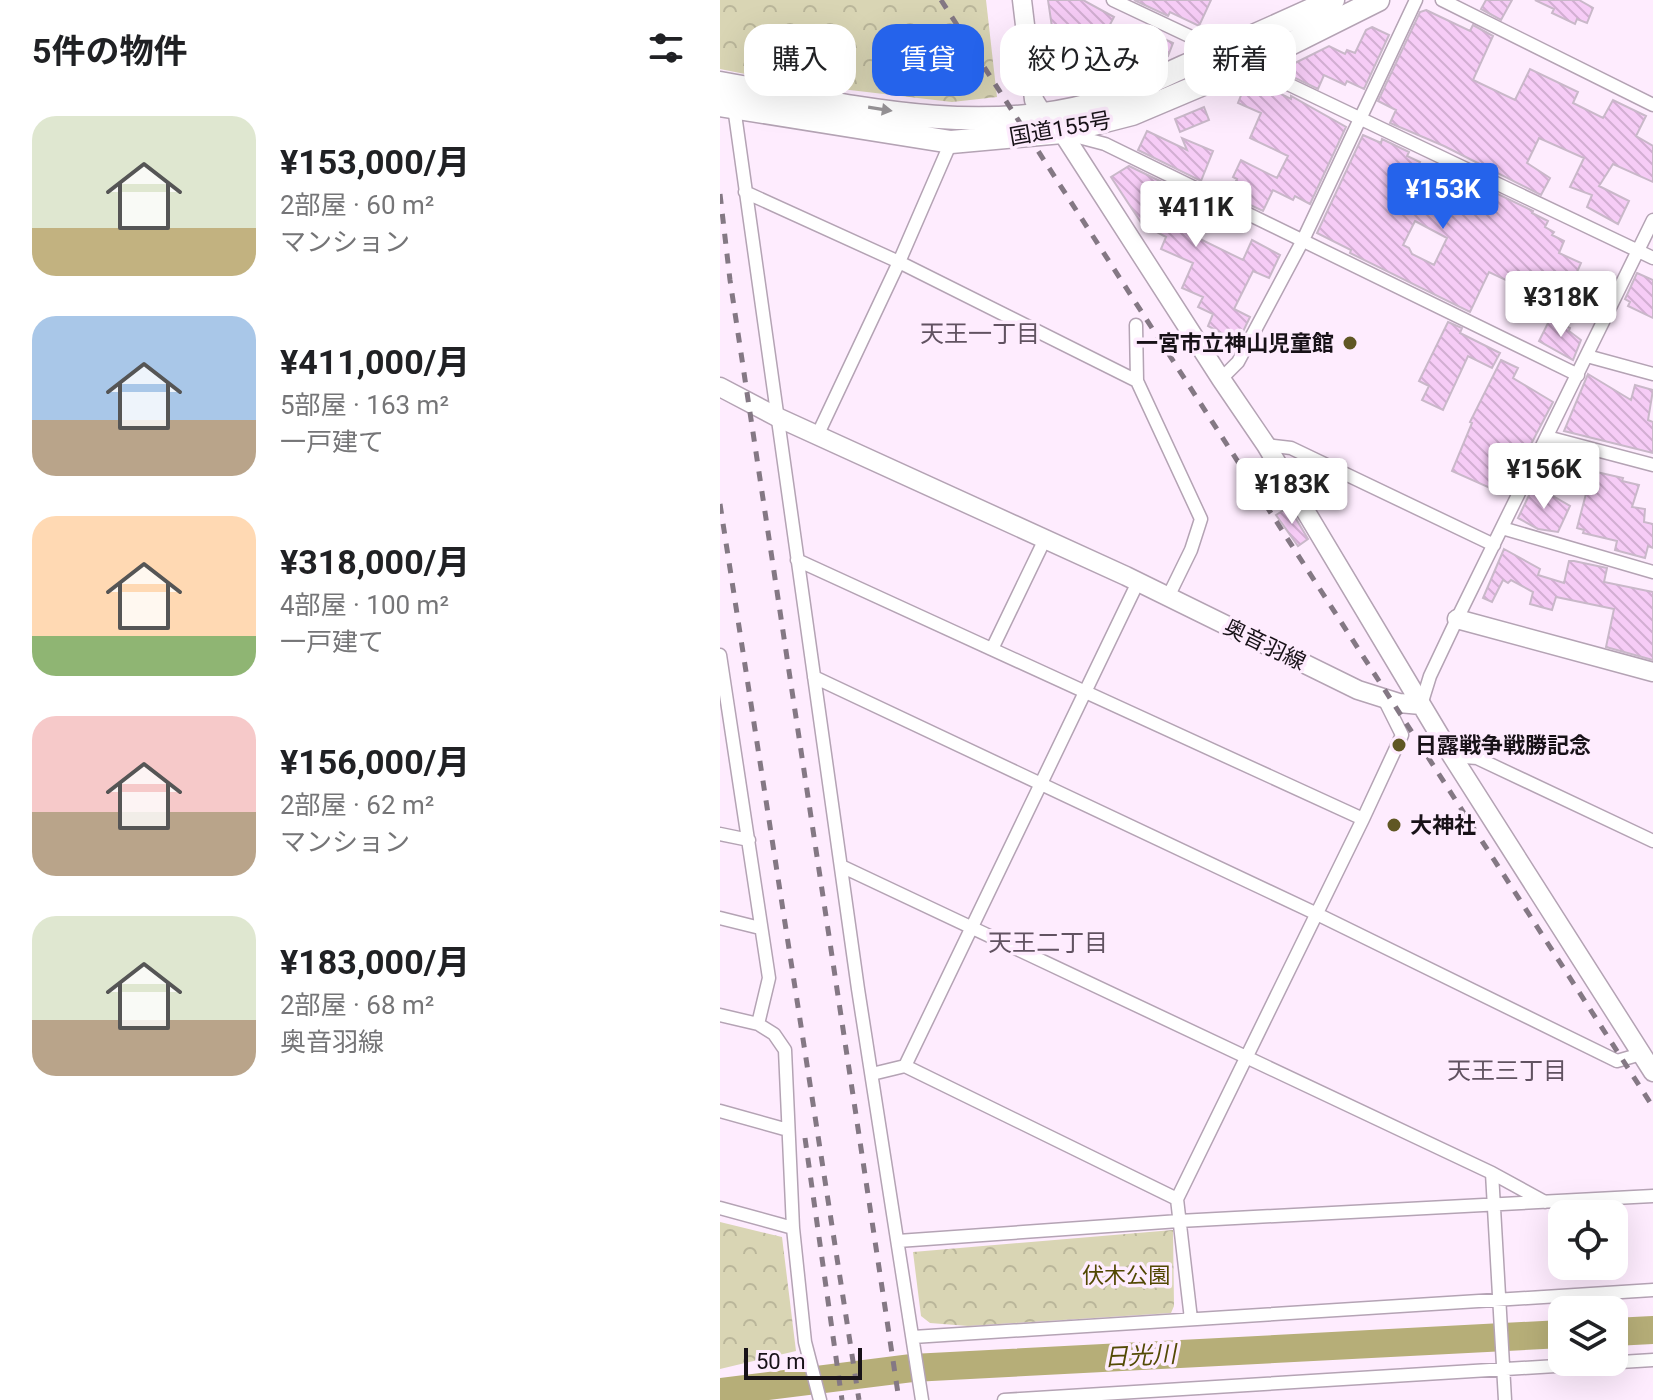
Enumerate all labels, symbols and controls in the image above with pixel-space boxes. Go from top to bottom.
chip: 購入 [744,24,856,96]
chip: 賃貸 [872,24,984,96]
chip: 絞り込み [1000,24,1168,96]
chip: 新着 [1184,24,1296,96]
icon: filters [644,26,688,70]
text: 5件の物件 [32,31,188,71]
one-way arrow [868,104,893,116]
street label: 国道155号 [1007,107,1113,150]
text: ¥153,000/月 [280,142,470,182]
icon: home [96,148,192,244]
pin: ¥153K [1387,163,1499,231]
text: ¥153K [1405,174,1481,204]
pin: ¥411K [1140,181,1252,249]
text: 2部屋 · 60 m² [280,190,434,220]
text: ¥411K [1158,192,1234,222]
text: マンション [280,227,410,257]
pin: ¥318K [1505,271,1617,339]
text: ¥318K [1523,282,1599,312]
district label: 天王一丁目 [920,320,1040,348]
place label: 一宮市立神山児童館 [1136,331,1334,356]
marker: 一宮市立神山児童館 [1341,334,1359,352]
text: ¥411,000/月 [280,342,470,382]
icon: home [96,348,192,444]
text: 5部屋 · 163 m² [280,390,449,420]
text: 一戸建て [280,427,384,457]
pin: ¥156K [1488,443,1600,511]
text: ¥156K [1506,454,1582,484]
pin: ¥183K [1236,458,1348,526]
text: ¥183K [1254,469,1330,499]
text: ¥318,000/月 [280,542,470,582]
icon: home [96,548,192,644]
text: 4部屋 · 100 m² [280,590,449,620]
street label: 奥音羽線 [1220,614,1310,675]
text: 一戸建て [280,627,384,657]
place label: 日露戦争戦勝記念 [1415,733,1591,758]
marker: 日露戦争戦勝記念 [1390,736,1408,754]
text: ¥156,000/月 [280,742,470,782]
icon: home [96,748,192,844]
text: 2部屋 · 62 m² [280,790,434,820]
place label: 大神社 [1410,813,1476,838]
marker: 大神社 [1385,816,1403,834]
text: マンション [280,827,410,857]
district label: 天王二丁目 [988,929,1108,957]
text: ¥183,000/月 [280,942,470,982]
icon: home [96,948,192,1044]
text: 2部屋 · 68 m² [280,990,434,1020]
text: 奥音羽線 [280,1027,384,1057]
district label: 天王三丁目 [1447,1057,1567,1085]
map controls [1548,1200,1628,1376]
button: locate [1548,1200,1628,1280]
park label: 伏木公園 [1082,1263,1170,1288]
button: layers [1548,1296,1628,1376]
water label: 日光川 [1103,1340,1180,1372]
scale bar [744,1344,862,1380]
text: 50 m [756,1349,805,1374]

